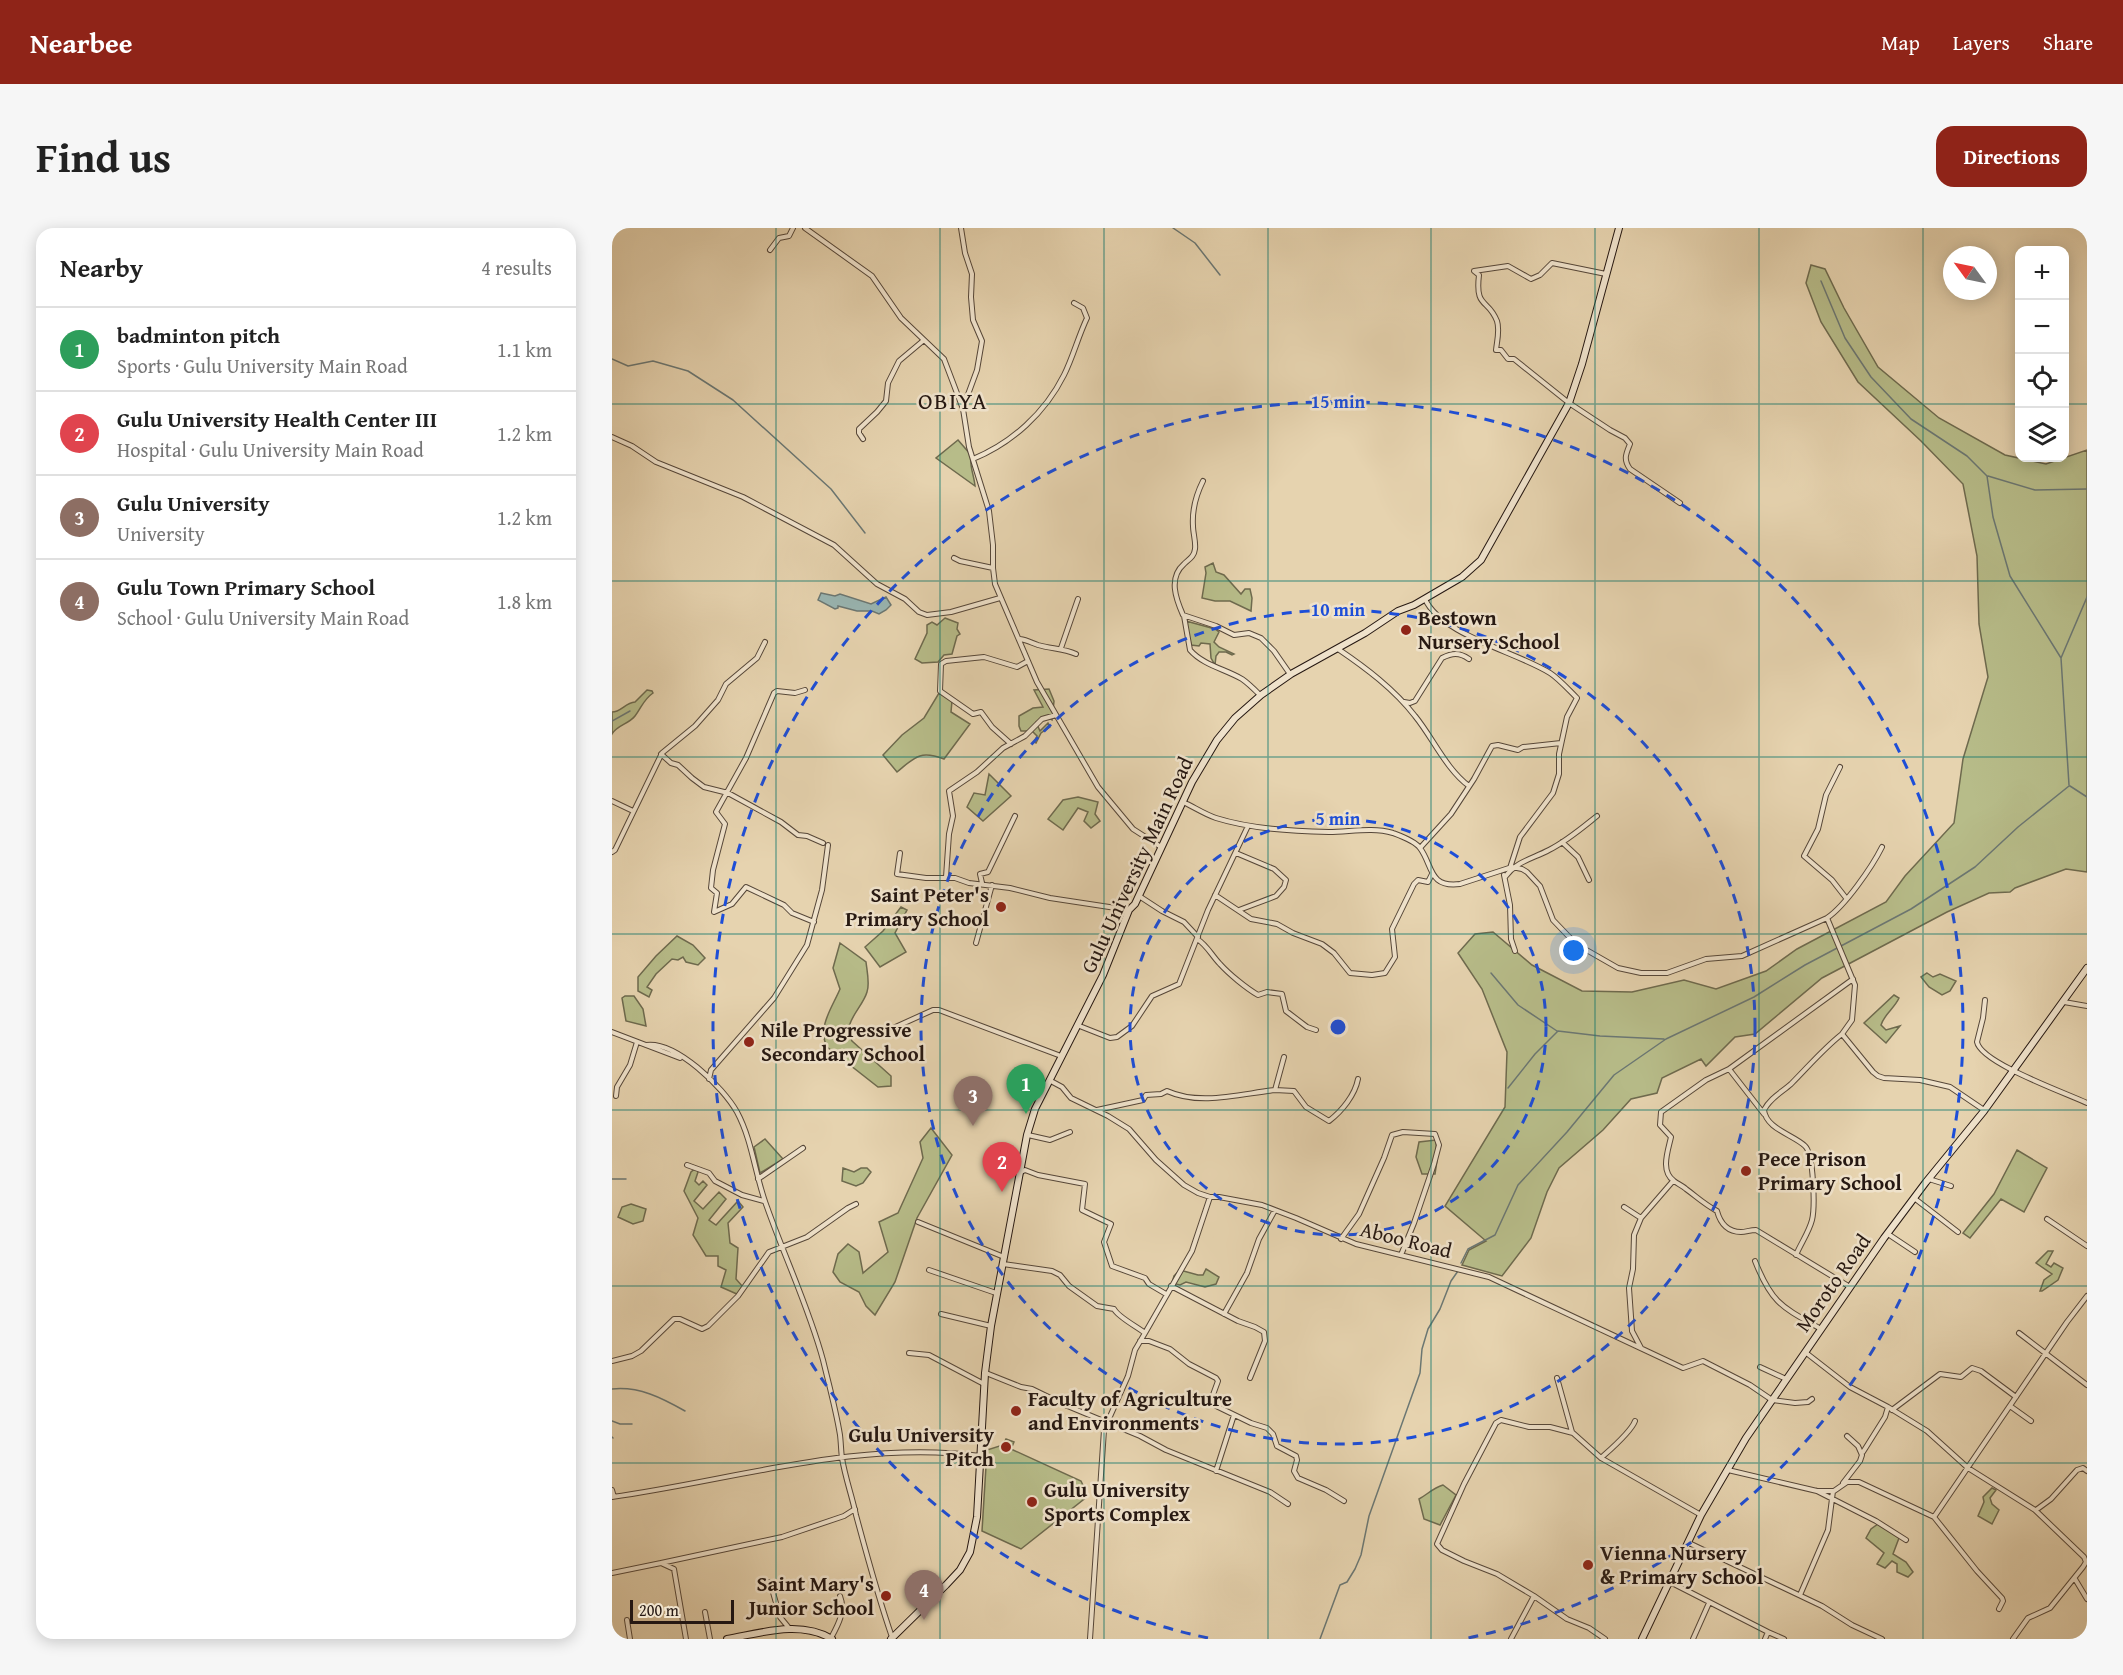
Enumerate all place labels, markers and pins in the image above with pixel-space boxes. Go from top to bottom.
place label: Bestown Nursery School [1418,602,1560,657]
marker: Bestown Nursery School [1399,623,1413,637]
place label: Saint Peter's Primary School [845,879,989,934]
marker: Saint Peter's Primary School [994,900,1008,914]
place label: Nile Progressive Secondary School [761,1014,926,1069]
centre of rings [1328,1017,1348,1037]
marker: Nile Progressive Secondary School [742,1035,756,1049]
pin: 1 [1006,1064,1046,1114]
pin: 3 [954,1076,992,1126]
pin: 2 [982,1142,1022,1192]
place label: Pece Prison Primary School [1758,1143,1902,1198]
marker: Pece Prison Primary School [1739,1164,1753,1178]
place label: Faculty of Agriculture and Environments [1028,1383,1232,1438]
marker: Faculty of Agriculture and Environments [1009,1404,1023,1418]
place label: Gulu University Pitch [848,1419,995,1474]
marker: Gulu University Pitch [999,1440,1013,1454]
place label: Gulu University Sports Complex [1044,1474,1190,1529]
marker: Gulu University Sports Complex [1025,1495,1039,1509]
place label: Vienna Nursery & Primary School [1600,1537,1764,1592]
marker: Vienna Nursery & Primary School [1581,1558,1595,1572]
place label: Saint Mary's Junior School [746,1568,874,1623]
pin: 4 [904,1570,944,1620]
marker: Saint Mary's Junior School [879,1589,893,1603]

